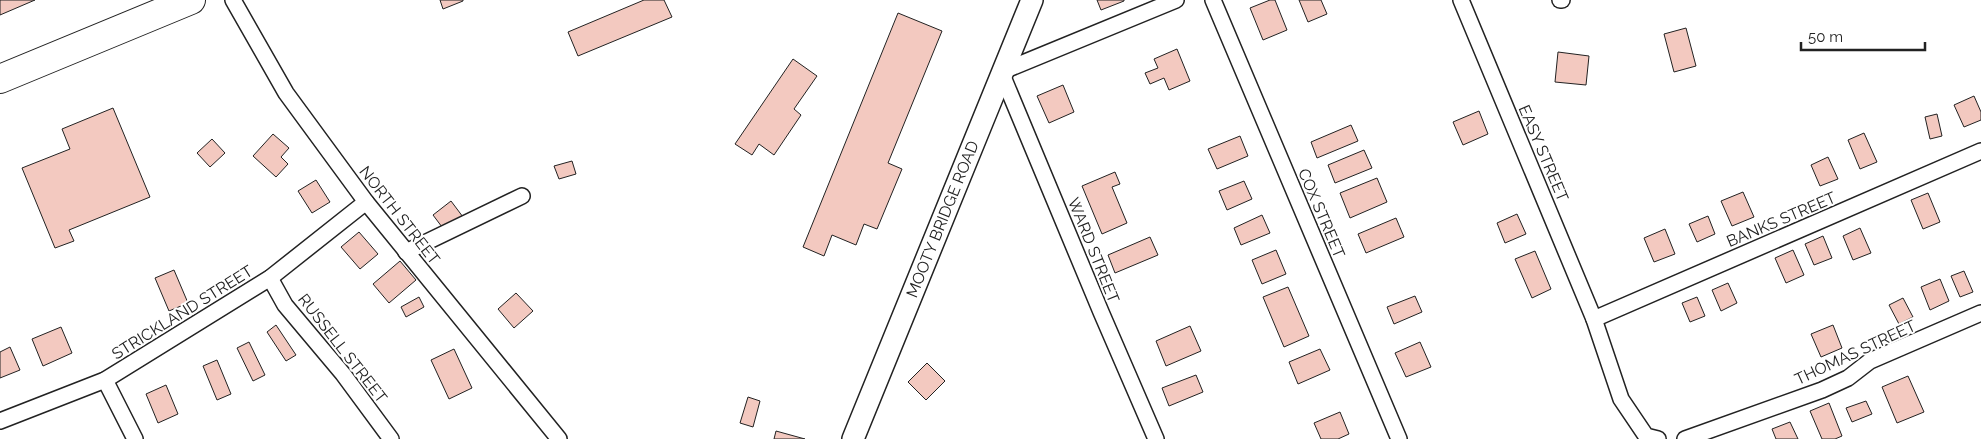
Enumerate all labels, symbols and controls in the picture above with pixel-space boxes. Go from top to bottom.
scale bar [1801,20,1925,52]
text: 50 m [1808,28,1843,46]
street label: EASY STREET [1515,102,1572,204]
street label: MOOTY BRIDGE ROAD [902,138,983,300]
street label: NORTH STREET [355,162,444,268]
street label: COX STREET [1294,166,1349,261]
street label: BANKS STREET [1724,188,1839,251]
street label: WARD STREET [1064,195,1123,306]
street label: STRICKLAND STREET [108,261,256,363]
street label: RUSSELL STREET [294,290,391,407]
street label: THOMAS STREET [1792,316,1919,389]

